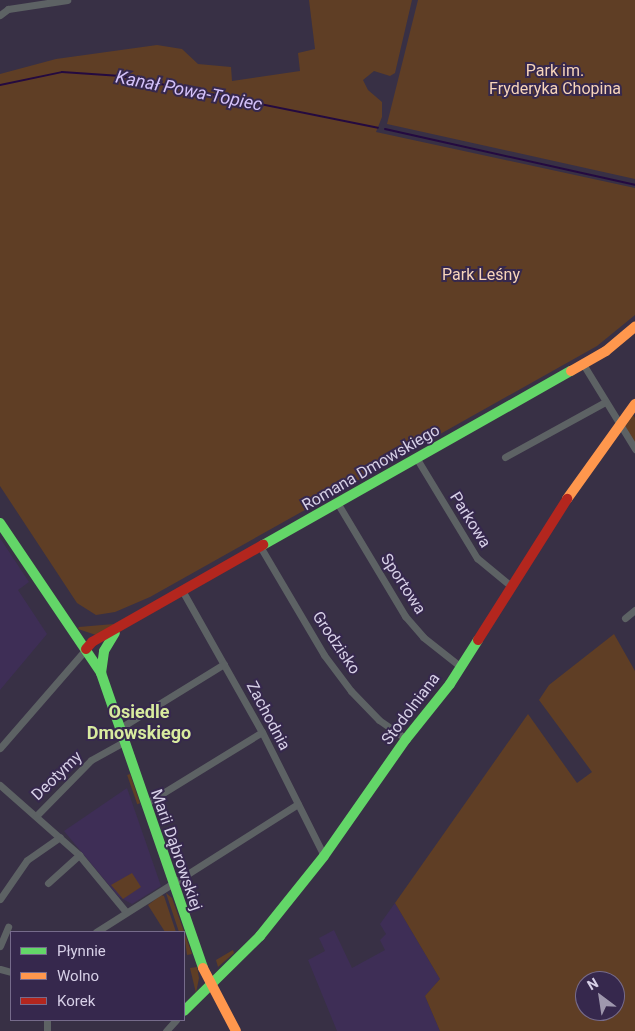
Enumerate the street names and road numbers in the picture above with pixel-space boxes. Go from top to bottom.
street label: Romana Dmowskiego [299,421,443,515]
street label: Parkowa [445,489,495,551]
street label: Sportowa [376,550,430,618]
street label: Grodzisko [308,608,364,678]
street label: Stodolniana [378,669,444,749]
street label: Zachodnia [242,678,294,754]
street label: Deotymy [28,747,86,805]
street label: Marii Dąbrowskiej [146,787,206,913]

